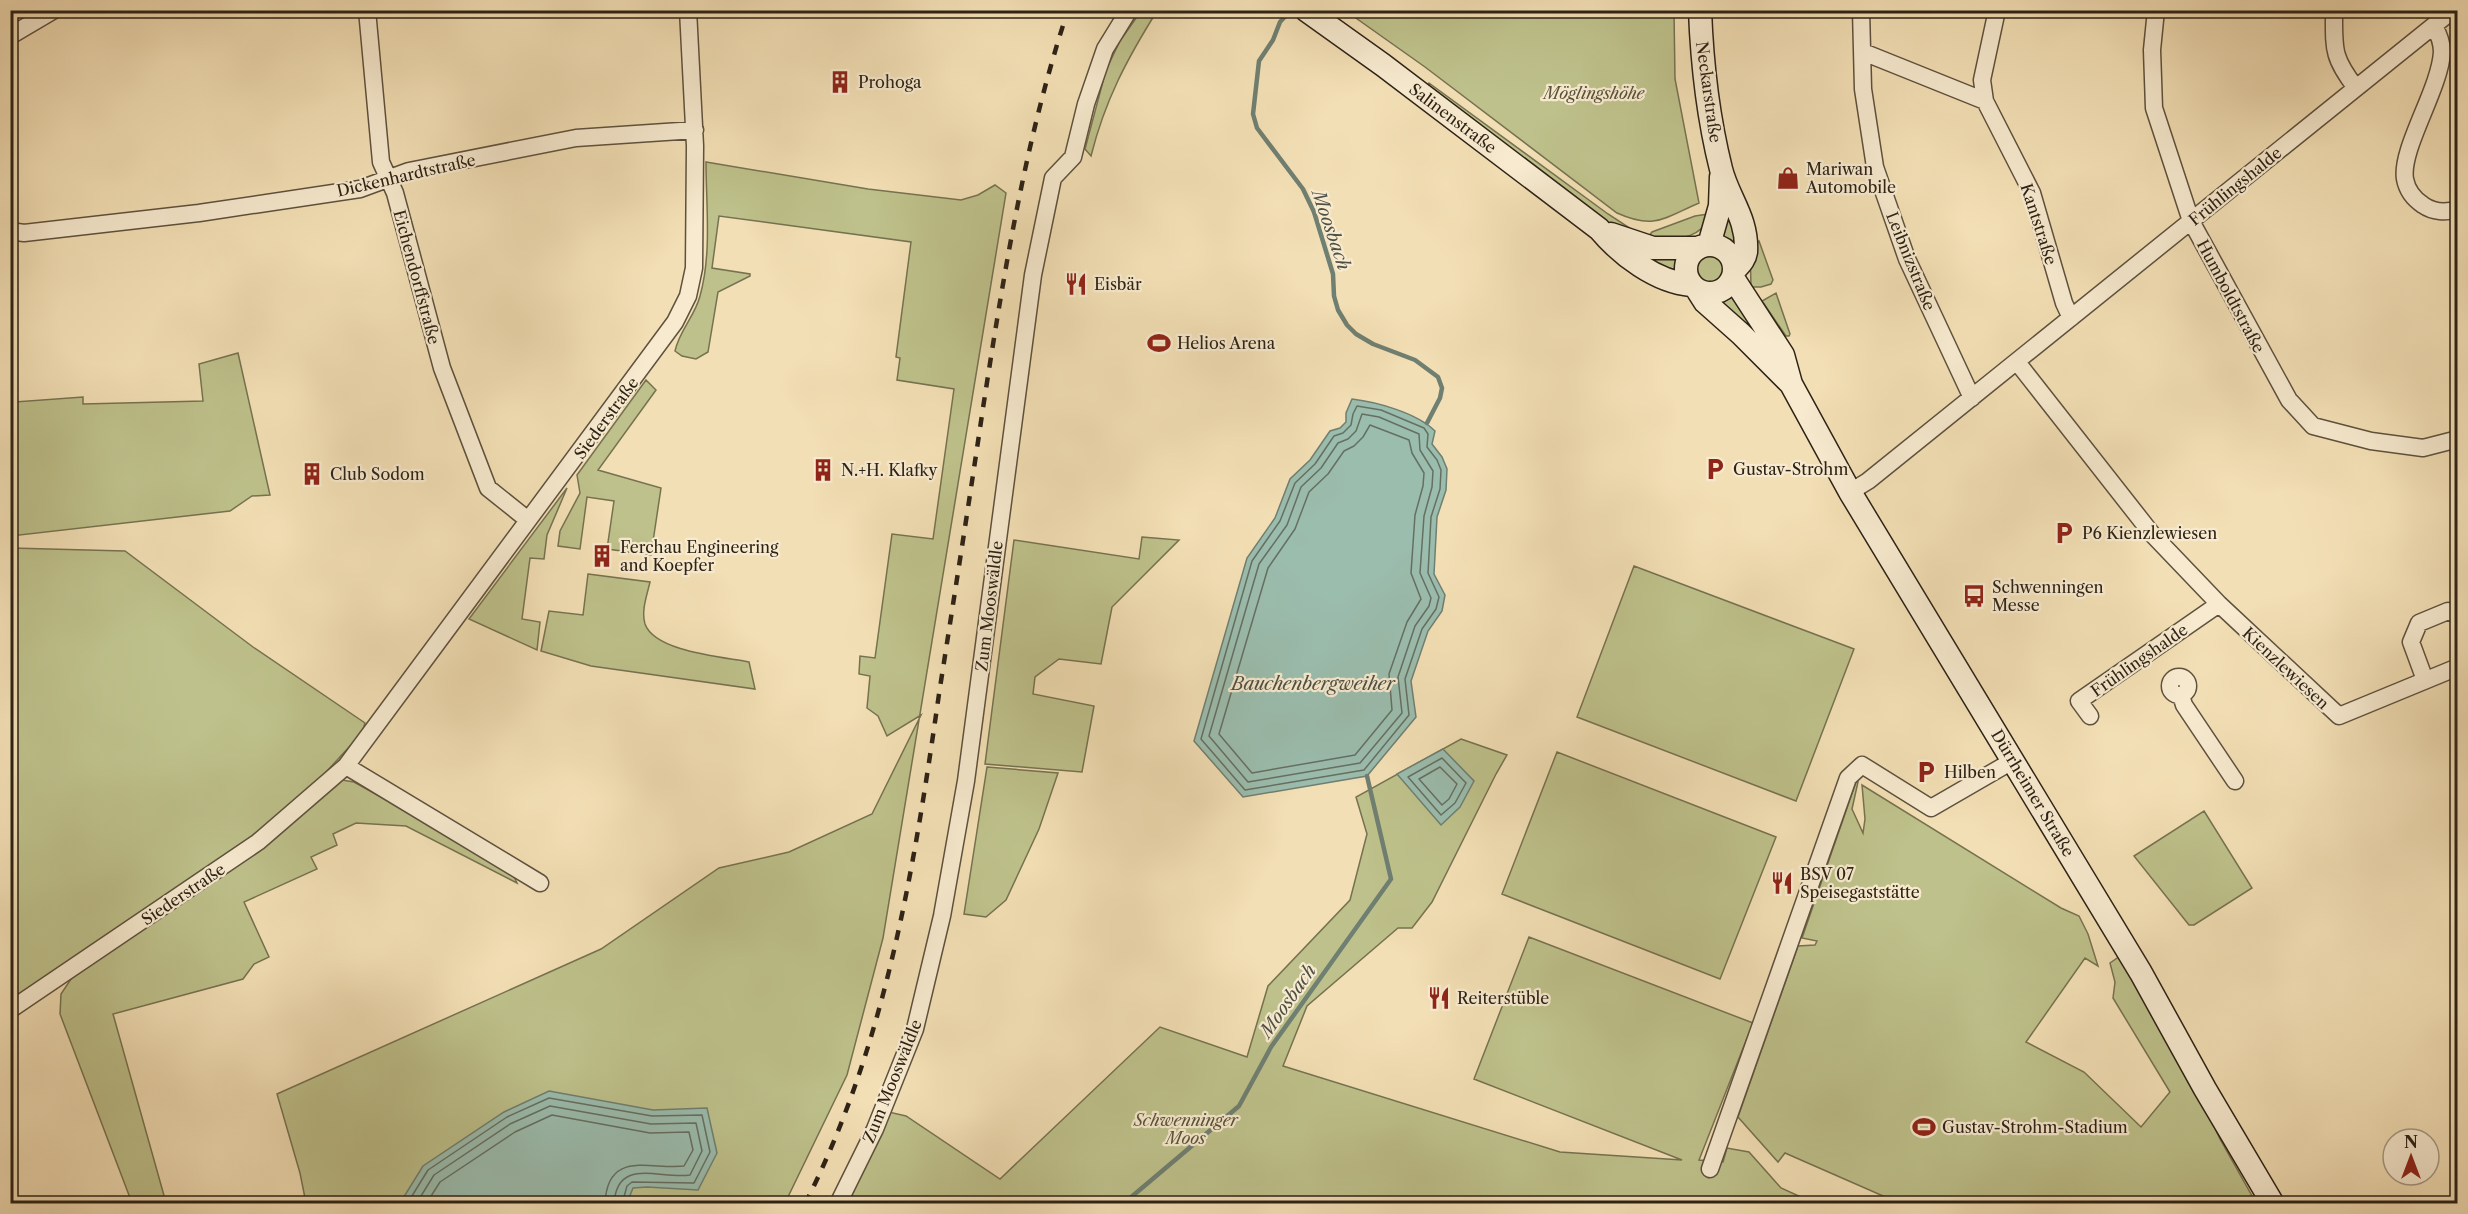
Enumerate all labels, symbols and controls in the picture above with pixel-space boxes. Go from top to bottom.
street label: Neckarstraße [1692,40,1726,144]
building icon: Prohoga [827,69,853,95]
place label: Prohoga [858,72,922,92]
street label: Salinenstraße [1405,79,1501,157]
park label: Möglingshöhe [1542,83,1645,103]
street label: Frühlingshalde [2185,142,2285,230]
street label: Dickenhardtstraße [335,149,477,201]
place label: Mariwan Automobile [1805,159,1896,197]
shop icon: Mariwan Automobile [1775,165,1801,191]
street label: Kantstraße [2016,181,2062,267]
water label: Moosbach [1306,185,1355,273]
street label: Eichendorffstraße [389,208,445,346]
street label: Leibnizstraße [1882,209,1940,313]
street label: Humboldtstraße [2193,236,2269,356]
restaurant icon: Eisbär [1063,271,1089,297]
place label: Eisbär [1094,274,1142,294]
sports icon: Helios Arena [1146,330,1172,356]
place label: Helios Arena [1177,333,1276,353]
street label: Siederstraße [570,373,642,463]
parking icon: Gustav-Strohm [1702,456,1728,482]
building icon: N.+H. Klafky [810,457,836,483]
place label: Gustav-Strohm [1733,459,1848,479]
place label: N.+H. Klafky [841,460,938,480]
building icon: Club Sodom [299,461,325,487]
place label: Club Sodom [330,464,425,484]
parking icon: P6 Kienzlewiesen [2051,520,2077,546]
place label: P6 Kienzlewiesen [2082,523,2217,543]
place label: Ferchau Engineering and Koepfer [620,537,779,575]
street label: Zum Mooswäldle [971,540,1007,672]
building icon: Ferchau Engineering and Koepfer [589,543,615,569]
place label: Schwenningen Messe [1992,577,2104,615]
bus stop icon: Schwenningen Messe [1961,583,1987,609]
street label: Frühlingshalde [2087,619,2191,701]
street label: Kienzlewiesen [2239,623,2333,713]
water label: Bauchenbergweiher [1229,673,1396,695]
street label: Dürrheimer Straße [1987,726,2079,860]
parking icon: Hilben [1913,759,1939,785]
place label: Hilben [1944,762,1996,782]
street label: Siederstraße [137,859,229,929]
place label: BSV 07 Speisegaststätte [1800,864,1920,902]
restaurant icon: BSV 07 Speisegaststätte [1769,870,1795,896]
water label: Moosbach [1254,960,1321,1043]
restaurant icon: Reiterstüble [1426,985,1452,1011]
place label: Reiterstüble [1457,988,1549,1008]
street label: Zum Mooswäldle [858,1016,926,1146]
park label: Schwenninger Moos [1133,1110,1239,1148]
sports icon: Gustav-Strohm-Stadium [1911,1114,1937,1140]
place label: Gustav-Strohm-Stadium [1942,1117,2128,1137]
north arrow [2381,1127,2441,1187]
text: N [2404,1132,2418,1152]

